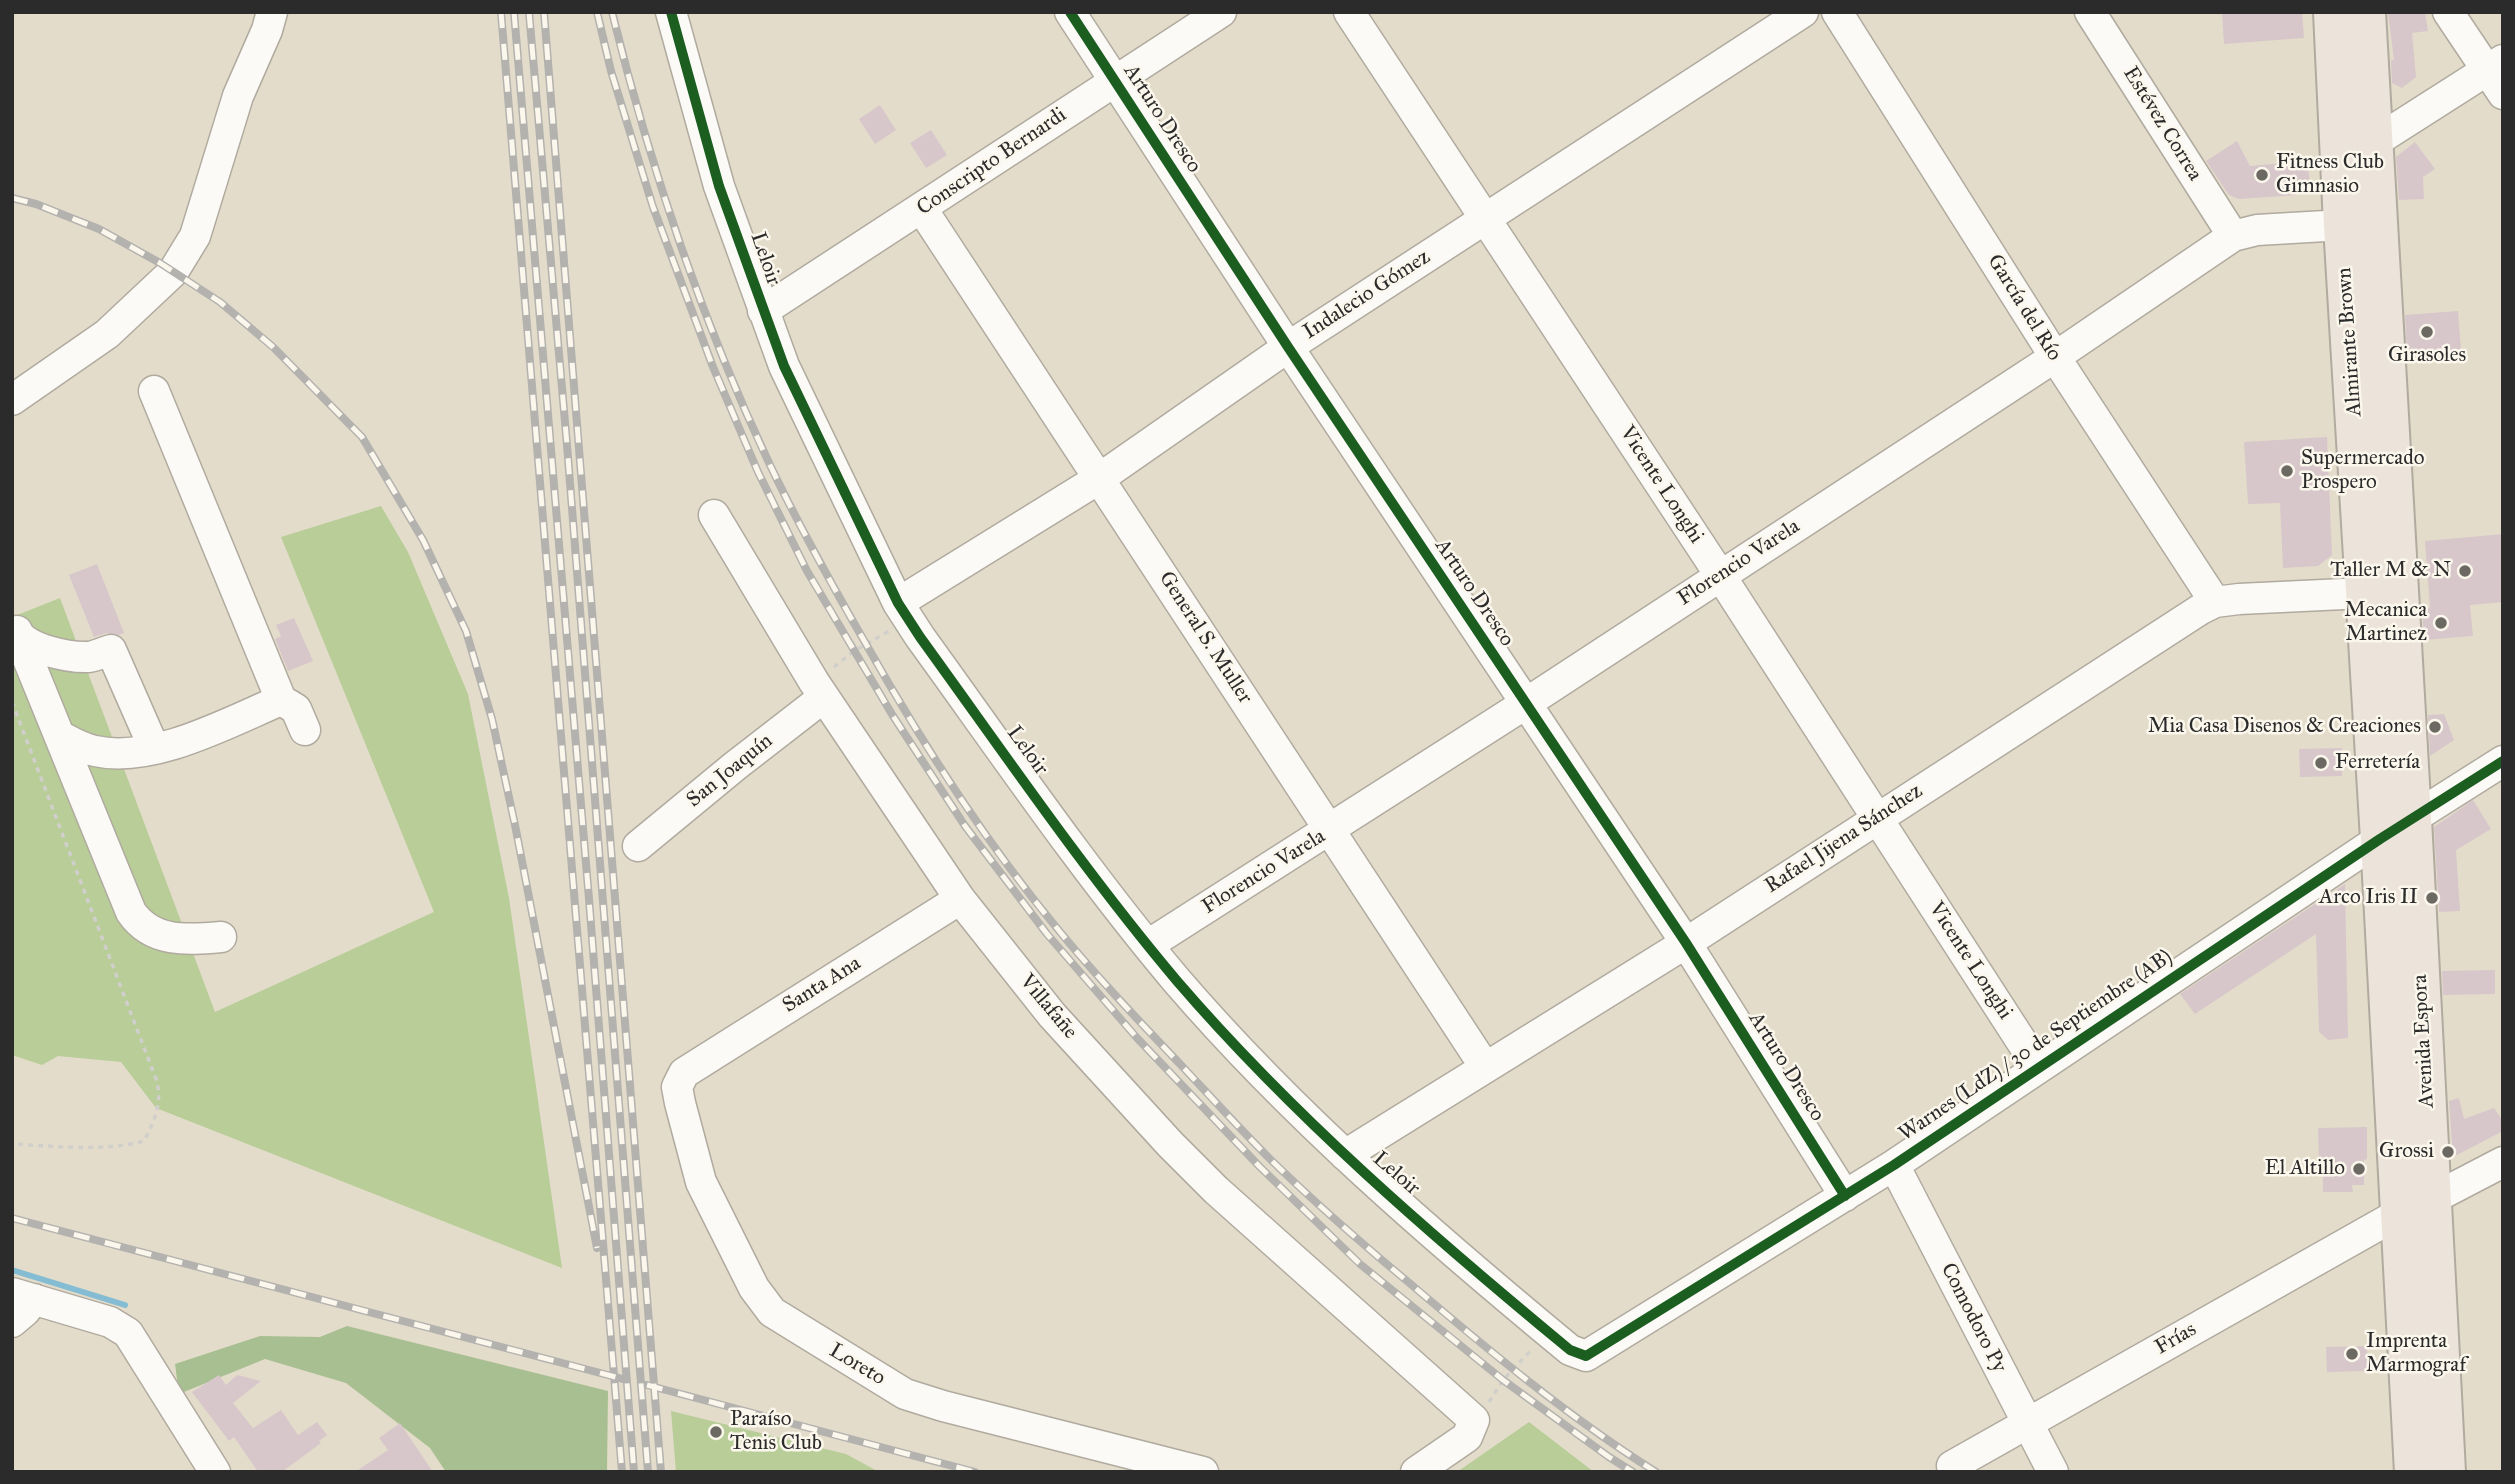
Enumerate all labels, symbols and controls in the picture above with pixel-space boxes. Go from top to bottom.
street label: Arturo Dresco [1118,60,1206,178]
street label: Estévez Correa [2117,62,2207,186]
street label: Conscripto Bernardi [913,103,1071,221]
place label: Fitness Club Gimnasio [2276,150,2384,200]
marker: Fitness Club Gimnasio [2254,167,2270,183]
street label: Leloir [744,229,786,289]
street label: Indalecio Gómez [1299,245,1435,345]
street label: García del Río [1981,250,2067,366]
street label: Almirante Brown [2332,267,2368,417]
marker: Girasoles [2419,324,2435,340]
place label: Girasoles [2388,343,2466,369]
street label: Vicente Longhi [1614,422,1708,548]
place label: Supermercado Prospero [2301,446,2425,496]
marker: Supermercado Prospero [2279,463,2295,479]
street label: Florencio Varela [1673,514,1805,612]
street label: Arturo Dresco [1429,535,1519,651]
place label: Taller M & N [2330,558,2451,584]
marker: Taller M & N [2457,563,2473,579]
street label: General S. Muller [1153,567,1257,709]
place label: Mecanica Martinez [2344,598,2427,648]
marker: Mecanica Martinez [2433,615,2449,631]
place label: Mia Casa Disenos & Creaciones [2148,714,2421,740]
marker: Mia Casa Disenos & Creaciones [2427,719,2443,735]
street label: Leloir [1001,722,1053,780]
street label: San Joaquín [682,729,778,813]
place label: Ferretería [2335,750,2420,776]
marker: Ferretería [2313,755,2329,771]
street label: Rafael Jijena Sánchez [1761,779,1927,899]
street label: Florencio Varela [1198,824,1330,920]
place label: Arco Iris II [2319,885,2418,911]
marker: Arco Iris II [2424,890,2440,906]
street label: Vicente Longhi [1923,898,2017,1024]
street label: Warnes (LdZ) / 30 de Septiembre (AB) [1895,945,2177,1147]
street label: Santa Ana [778,951,866,1019]
street label: Villafañe [1014,970,1082,1044]
street label: Avenida Espora [2408,974,2440,1108]
street label: Arturo Dresco [1742,1008,1830,1126]
place label: Grossi [2379,1139,2434,1165]
marker: Grossi [2440,1144,2456,1160]
street label: Leloir [1367,1147,1425,1201]
place label: El Altillo [2265,1156,2345,1182]
marker: El Altillo [2351,1161,2367,1177]
street label: Comodoro Py [1935,1259,2011,1377]
street label: Frías [2151,1317,2201,1361]
place label: Imprenta Marmograf [2366,1329,2466,1379]
street label: Loreto [824,1339,890,1391]
marker: Imprenta Marmograf [2344,1346,2360,1362]
place label: Paraíso Tenis Club [730,1407,822,1457]
marker: Paraíso Tenis Club [708,1424,724,1440]

